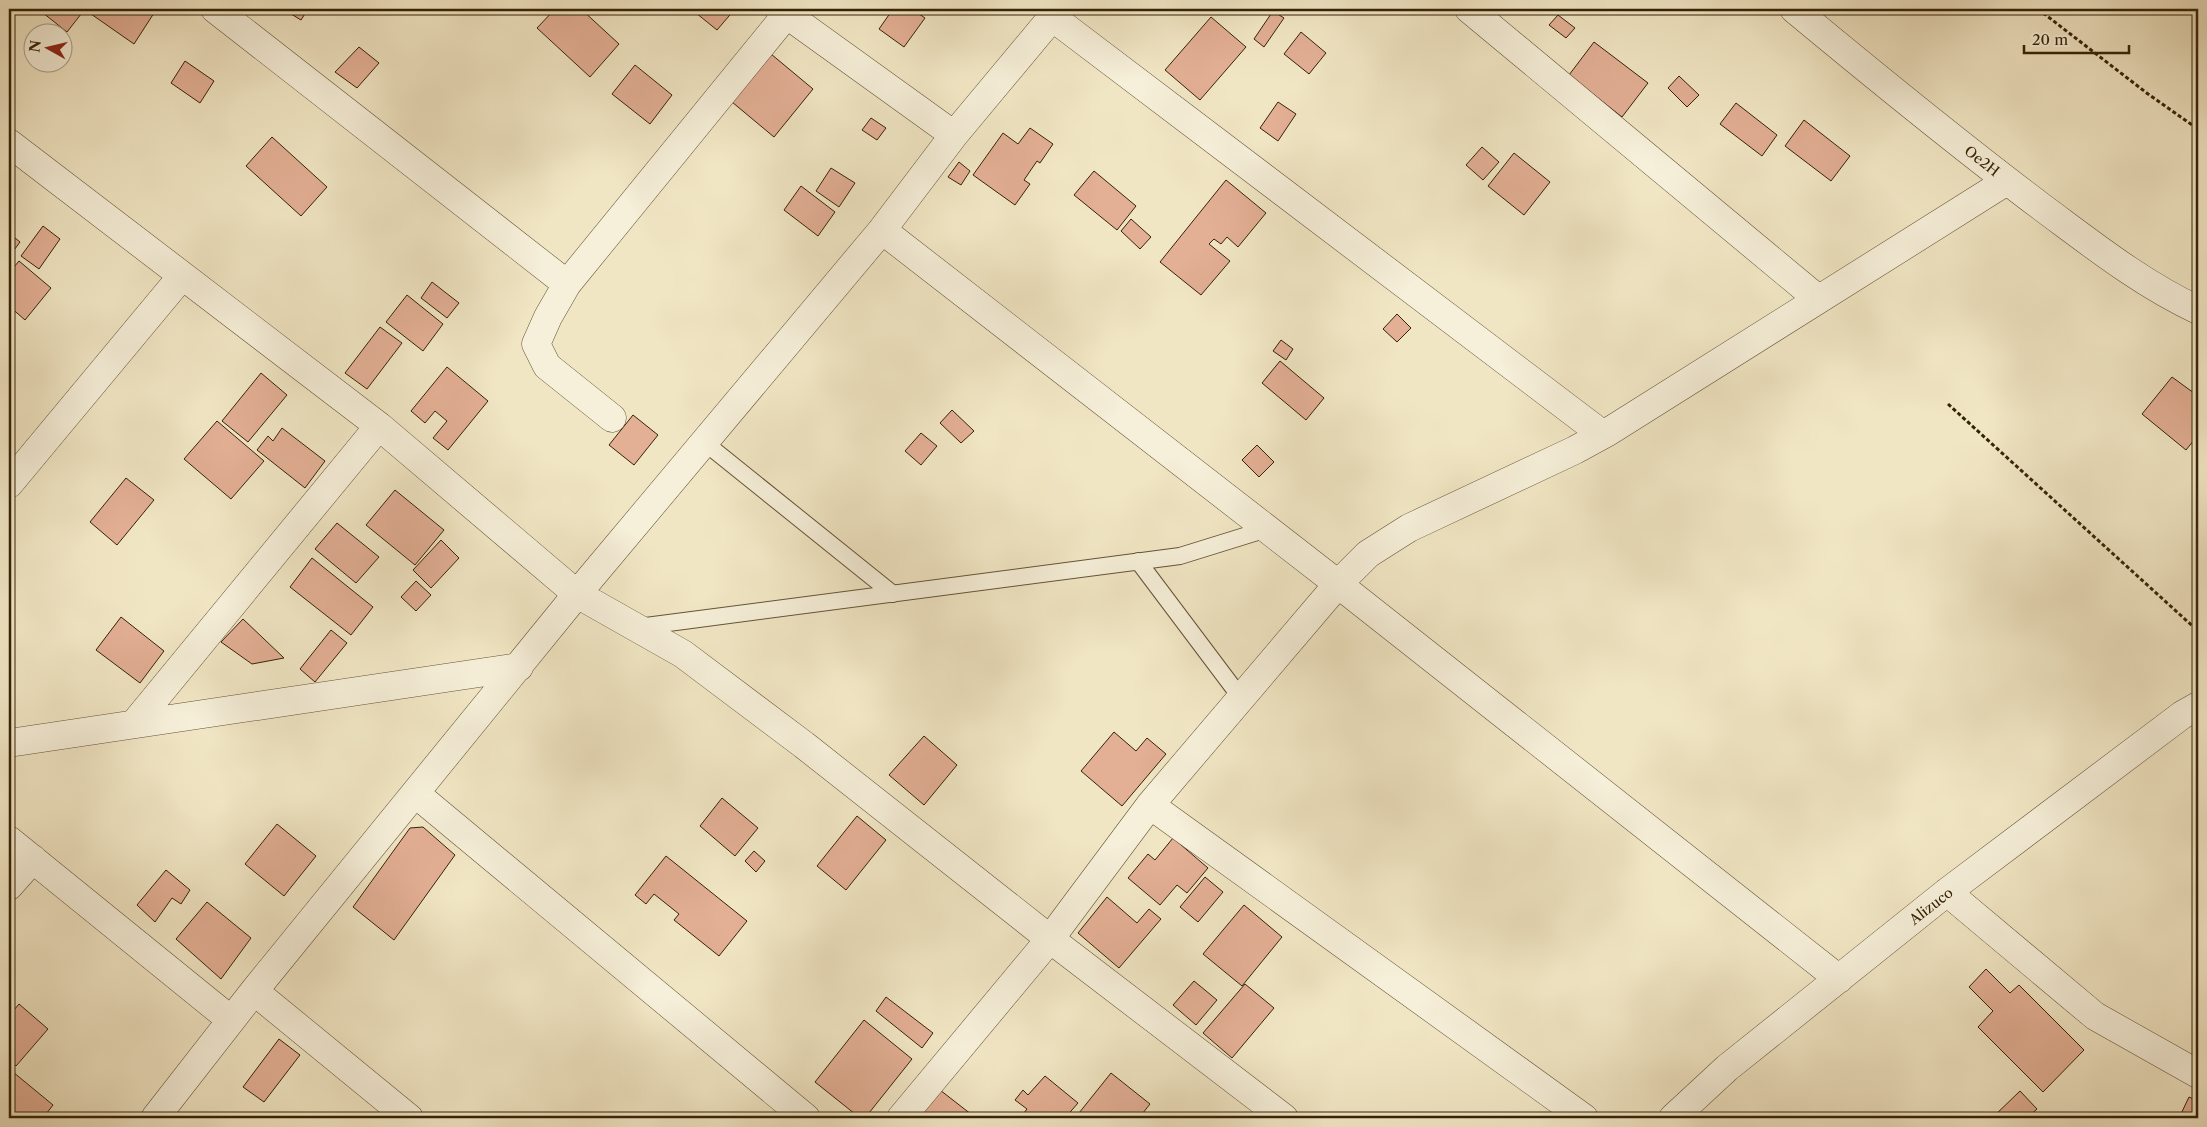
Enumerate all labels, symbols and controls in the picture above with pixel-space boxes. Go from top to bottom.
north arrow [22,22,72,72]
scale bar [2024,22,2130,54]
text: 20 m [2032,30,2068,49]
text: N [25,39,45,53]
street label: Oe2H [1961,142,2003,180]
street label: Alizuco [1905,883,1956,929]

